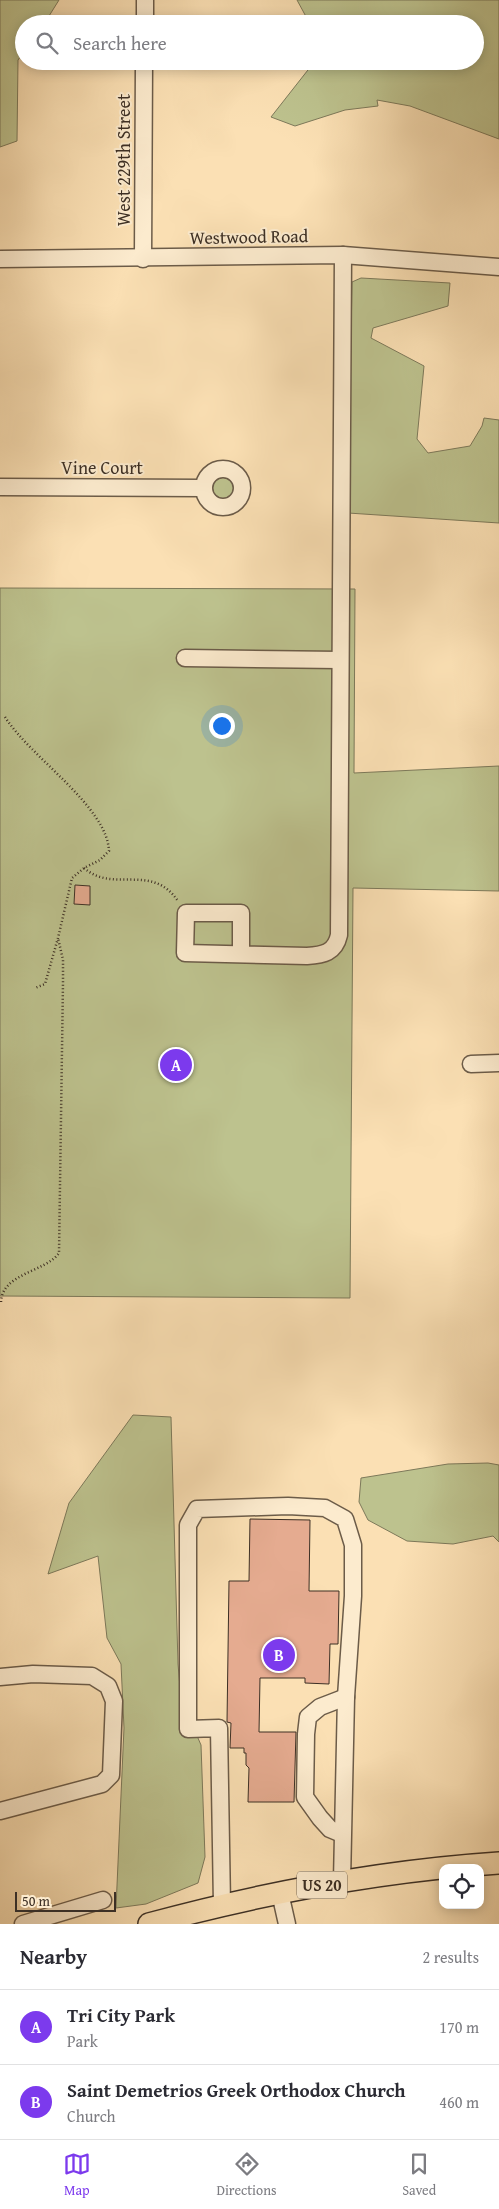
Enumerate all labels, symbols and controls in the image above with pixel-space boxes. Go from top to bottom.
search box [15,15,484,70]
icon: search [33,29,61,57]
text: Search here [73,29,167,57]
street label: West 229th Street [110,93,137,226]
street label: Westwood Road [189,222,309,251]
street label: Vine Court [61,454,144,481]
your location [209,713,235,739]
pin: A [160,1046,192,1084]
pin: B [263,1636,295,1674]
map controls [439,1864,484,1909]
button: locate [439,1864,484,1909]
road number: US 20 [297,1872,347,1898]
scale bar [15,1889,116,1912]
text: 50 m [22,1891,50,1911]
text: Nearby [20,1941,87,1972]
text: 2 results [422,1945,479,1969]
text: Tri City Park [67,2001,175,2029]
text: A [31,2015,41,2039]
text: 170 m [439,2015,479,2039]
text: Park [67,2029,98,2053]
text: Saint Demetrios Greek Orthodox Church [67,2076,406,2104]
text: B [31,2090,41,2114]
text: 460 m [439,2090,479,2114]
text: Church [67,2104,116,2128]
tab: Map [63,2150,91,2200]
tab: Directions [216,2150,277,2200]
tab: Saved [402,2150,436,2200]

